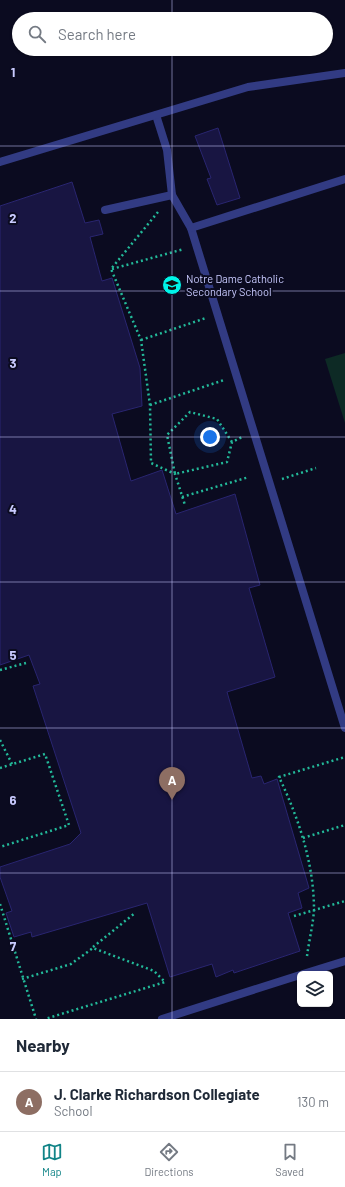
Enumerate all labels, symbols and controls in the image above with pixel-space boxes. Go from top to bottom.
search box [12,12,333,56]
icon: search [26,23,48,45]
text: Search here [58,25,136,43]
text: 1 [11,64,15,80]
text: 2 [9,210,17,226]
place label: Notre Dame Catholic Secondary School [186,272,284,298]
school or university icon: Notre Dame Catholic Secondary School [161,274,183,296]
text: 3 [9,355,17,371]
your location [200,427,220,447]
text: 4 [9,501,17,517]
text: 5 [9,647,17,663]
pin: A [159,767,185,800]
text: 6 [10,792,17,808]
text: 7 [10,938,17,954]
map controls [297,971,333,1007]
button: layers [297,971,333,1007]
text: Nearby [16,1035,70,1055]
text: J. Clarke Richardson Collegiate [54,1085,260,1103]
text: A [25,1094,33,1110]
text: 130 m [297,1094,329,1110]
text: School [54,1103,92,1119]
tab: Map [41,1141,63,1178]
tab: Directions [144,1141,194,1178]
tab: Saved [275,1141,304,1178]

